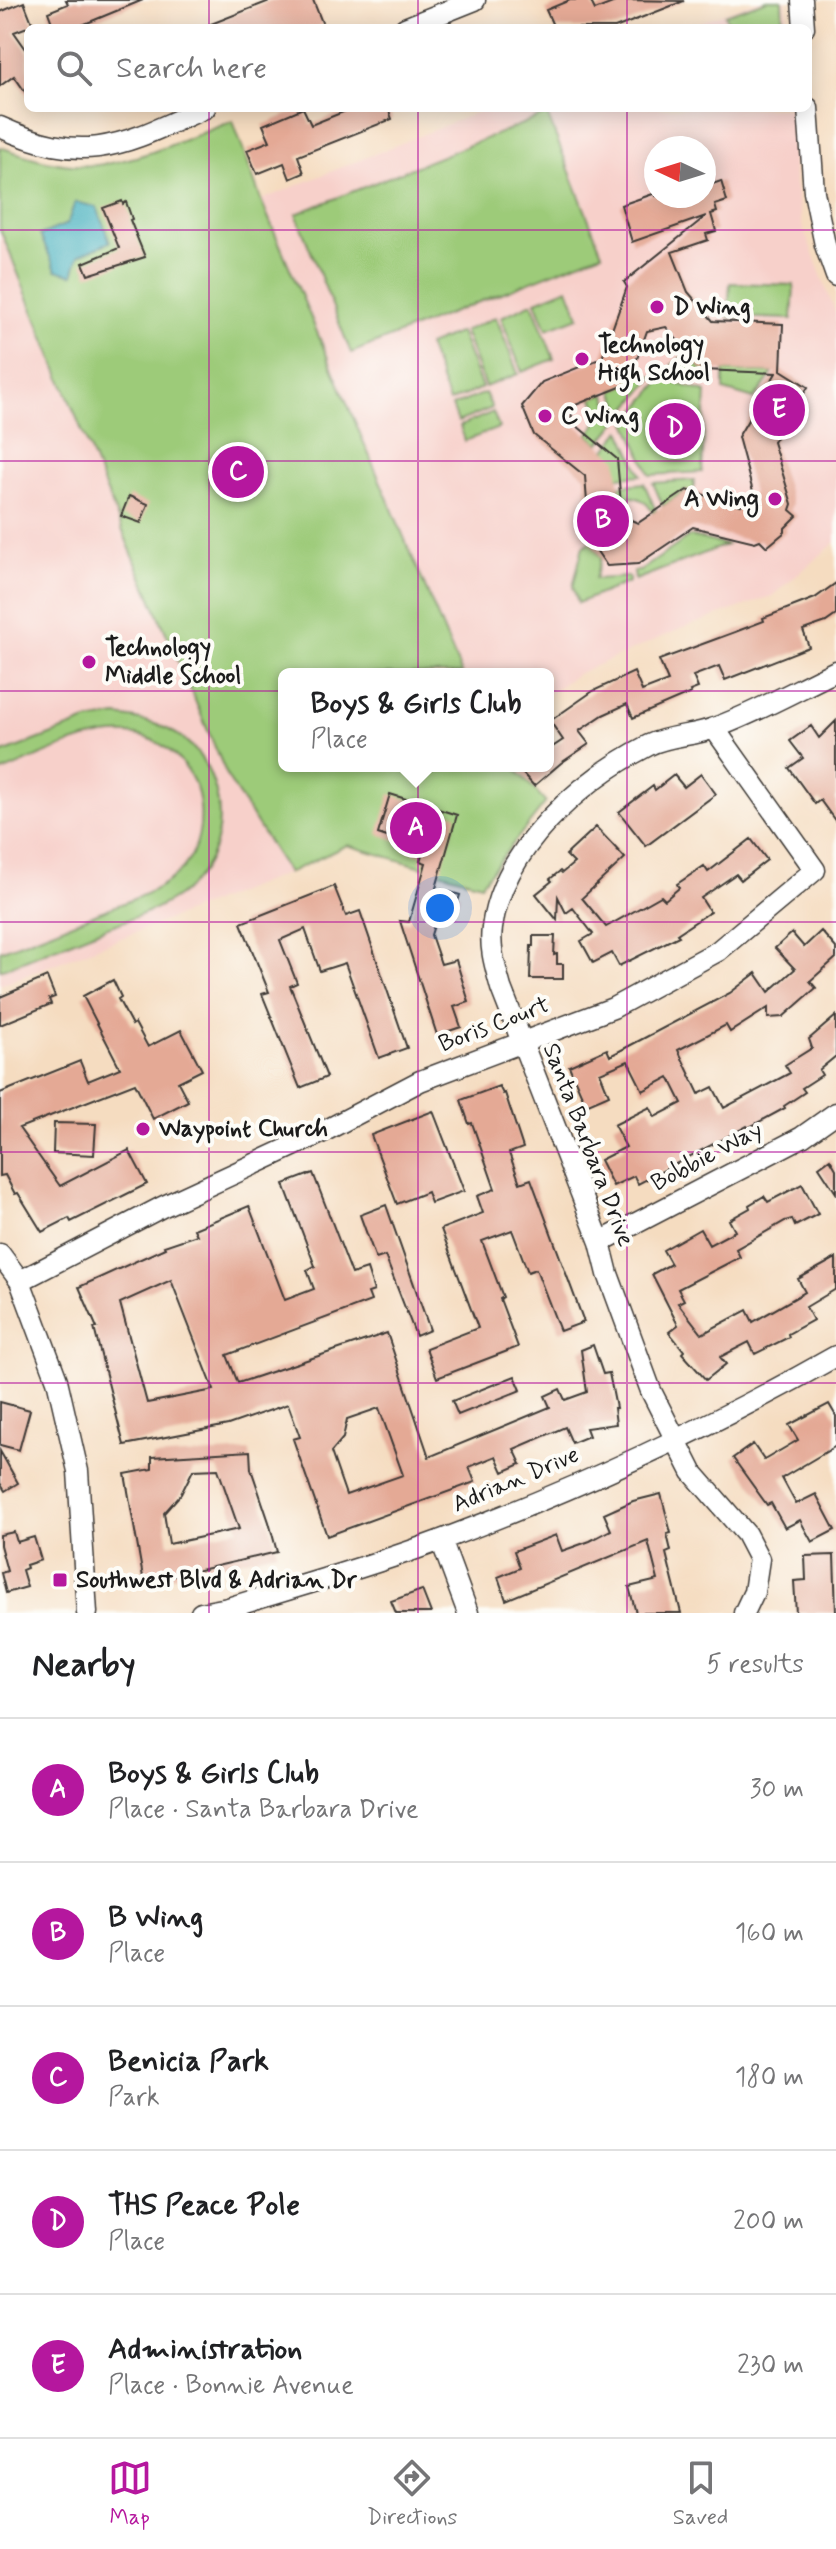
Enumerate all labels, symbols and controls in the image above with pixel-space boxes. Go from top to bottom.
search box [24,24,812,112]
icon: search [52,46,96,90]
text: Search here [116,49,267,88]
north arrow [644,136,716,208]
place label: D Wing [673,292,751,324]
marker: D Wing [648,298,666,316]
place label: Technology High School [598,330,710,392]
marker: Technology High School [573,350,591,368]
pin: E [753,380,805,440]
pin: D [649,399,701,459]
place label: C Wing [561,401,639,433]
marker: C Wing [536,407,554,425]
pin: C [212,442,264,502]
place label: A Wing [684,484,759,518]
marker: A Wing [766,490,784,508]
pin: B [577,491,629,551]
place label: Technology Middle School [105,633,241,692]
marker: Technology Middle School [80,653,98,671]
popup [278,668,554,772]
text: Boys & Girls Club [310,684,522,723]
text: Place [310,723,368,757]
pin: A [390,798,442,858]
your location [420,888,460,928]
street label: Boris Court [434,990,554,1060]
street label: Santa Barbara Drive [535,1039,641,1251]
place label: Waypoint Church [158,1114,328,1145]
street label: Bobbie Way [646,1115,768,1199]
marker: Waypoint Church [134,1120,152,1138]
street label: Adrian Drive [448,1439,584,1521]
place label: Southwest Blvd & Adrian Dr [76,1565,358,1596]
marker: Southwest Blvd & Adrian Dr [51,1571,69,1589]
text: Nearby [32,1643,136,1688]
text: 5 results [706,1648,804,1682]
text: Boys & Girls Club [108,1754,319,1793]
text: A [49,1773,67,1807]
text: 30 m [750,1773,804,1807]
text: Place · Santa Barbara Drive [108,1793,419,1827]
text: B Wing [108,1898,203,1937]
text: B [50,1917,66,1951]
text: 160 m [735,1917,804,1951]
text: Place [108,1937,165,1971]
text: Benicia Park [108,2042,269,2081]
text: C [49,2061,67,2095]
text: 180 m [735,2061,804,2095]
text: Park [108,2081,160,2115]
text: THS Peace Pole [108,2186,300,2225]
text: D [49,2205,67,2239]
text: 200 m [733,2205,804,2239]
text: Place [108,2225,165,2259]
text: Administration [108,2330,302,2369]
text: E [50,2349,66,2383]
text: 230 m [737,2349,804,2383]
text: Place · Bonnie Avenue [108,2369,354,2403]
tab: Map [108,2456,152,2532]
tab: Directions [367,2456,457,2532]
tab: Saved [673,2456,728,2532]

